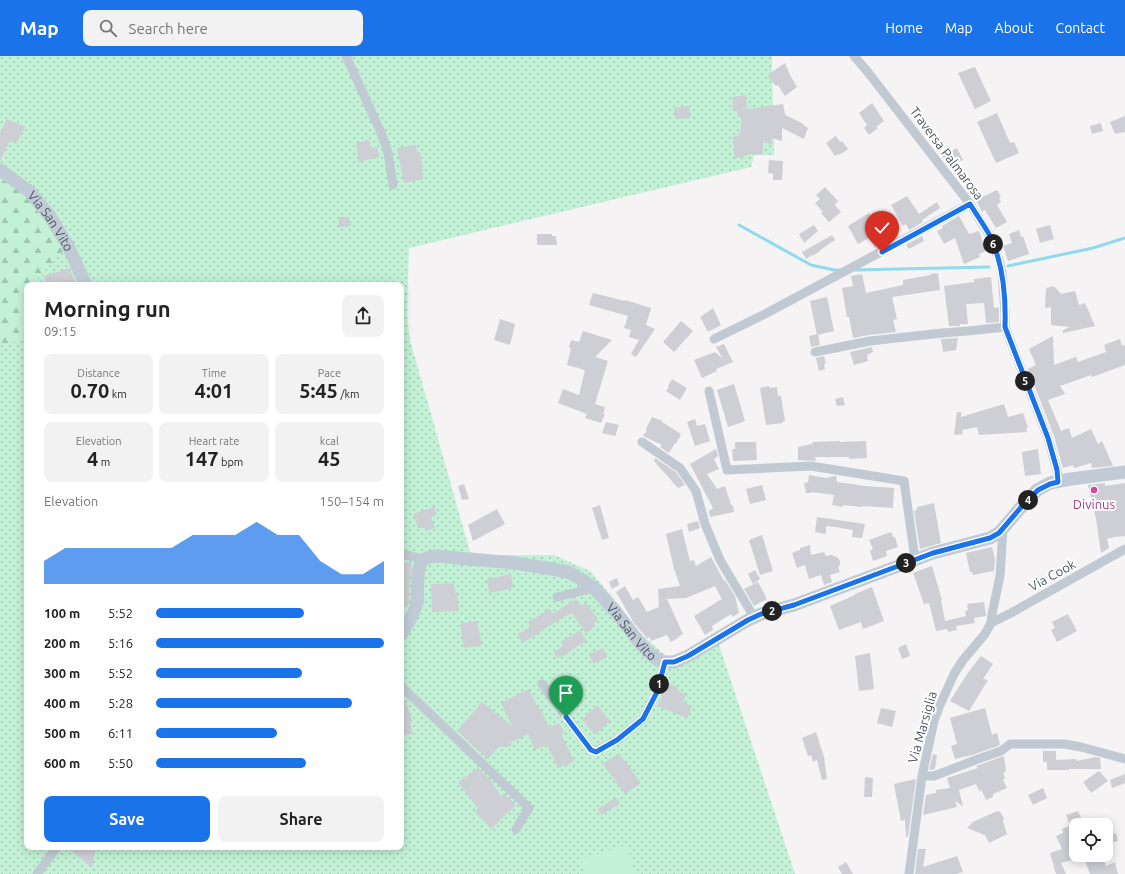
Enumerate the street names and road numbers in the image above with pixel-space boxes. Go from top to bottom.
street label: Traversa Palmarosa [908,104,986,202]
street label: Via San Vito [25,188,76,253]
street label: Via Cook [1026,556,1078,594]
street label: Via San Vito [604,600,659,663]
street label: Via Marsiglia [905,690,939,764]

